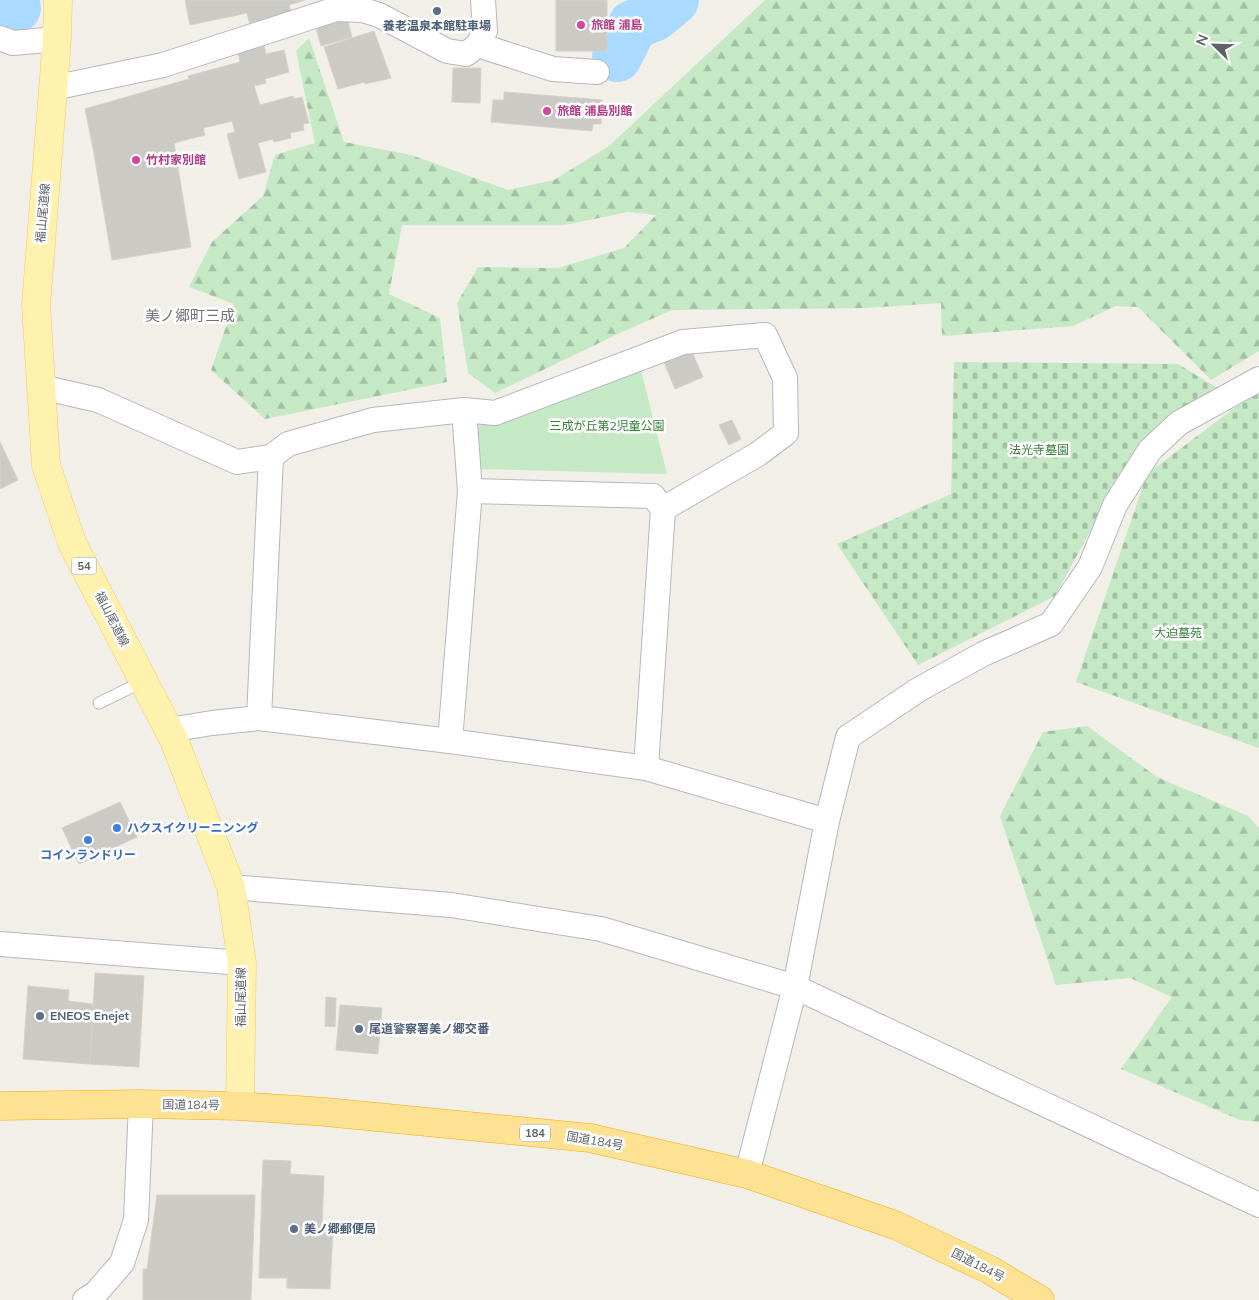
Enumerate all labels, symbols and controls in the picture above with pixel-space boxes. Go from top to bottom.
marker: 養老温泉本館駐車場 [431,5,443,17]
place label: 旅館 浦島 [591,17,642,32]
place label: 養老温泉本館駐車場 [383,18,491,33]
marker: 旅館 浦島 [575,19,587,31]
north arrow [1189,20,1239,70]
text: N [1192,32,1212,48]
place label: 旅館 浦島別館 [557,103,632,118]
marker: 旅館 浦島別館 [541,105,553,117]
place label: 竹村家別館 [146,152,206,167]
marker: 竹村家別館 [130,154,142,166]
street label: 福山尾道線 [32,182,53,244]
district label: 美ノ郷町三成 [145,306,235,325]
park label: 三成が丘第2児童公園 [549,418,665,433]
park label: 法光寺墓園 [1009,442,1069,457]
road number: 54 [72,558,96,574]
street label: 福山尾道線 [92,589,133,649]
park label: 大迫墓苑 [1154,625,1202,640]
place label: ハクスイクリーニンング [127,820,258,835]
marker: ハクスイクリーニンング [111,822,123,834]
marker: コインランドリー [82,834,94,846]
place label: コインランドリー [40,847,136,862]
street label: 福山尾道線 [233,967,248,1027]
place label: ENEOS Enejet [50,1008,129,1023]
marker: ENEOS Enejet [34,1010,46,1022]
place label: 尾道警察署美ノ郷交番 [369,1021,490,1036]
marker: 尾道警察署美ノ郷交番 [353,1023,365,1035]
street label: 国道184号 [162,1096,220,1113]
road number: 184 [520,1124,550,1142]
street label: 国道184号 [565,1128,625,1153]
place label: 美ノ郷郵便局 [304,1221,376,1236]
marker: 美ノ郷郵便局 [288,1223,300,1235]
street label: 国道184号 [949,1245,1007,1284]

